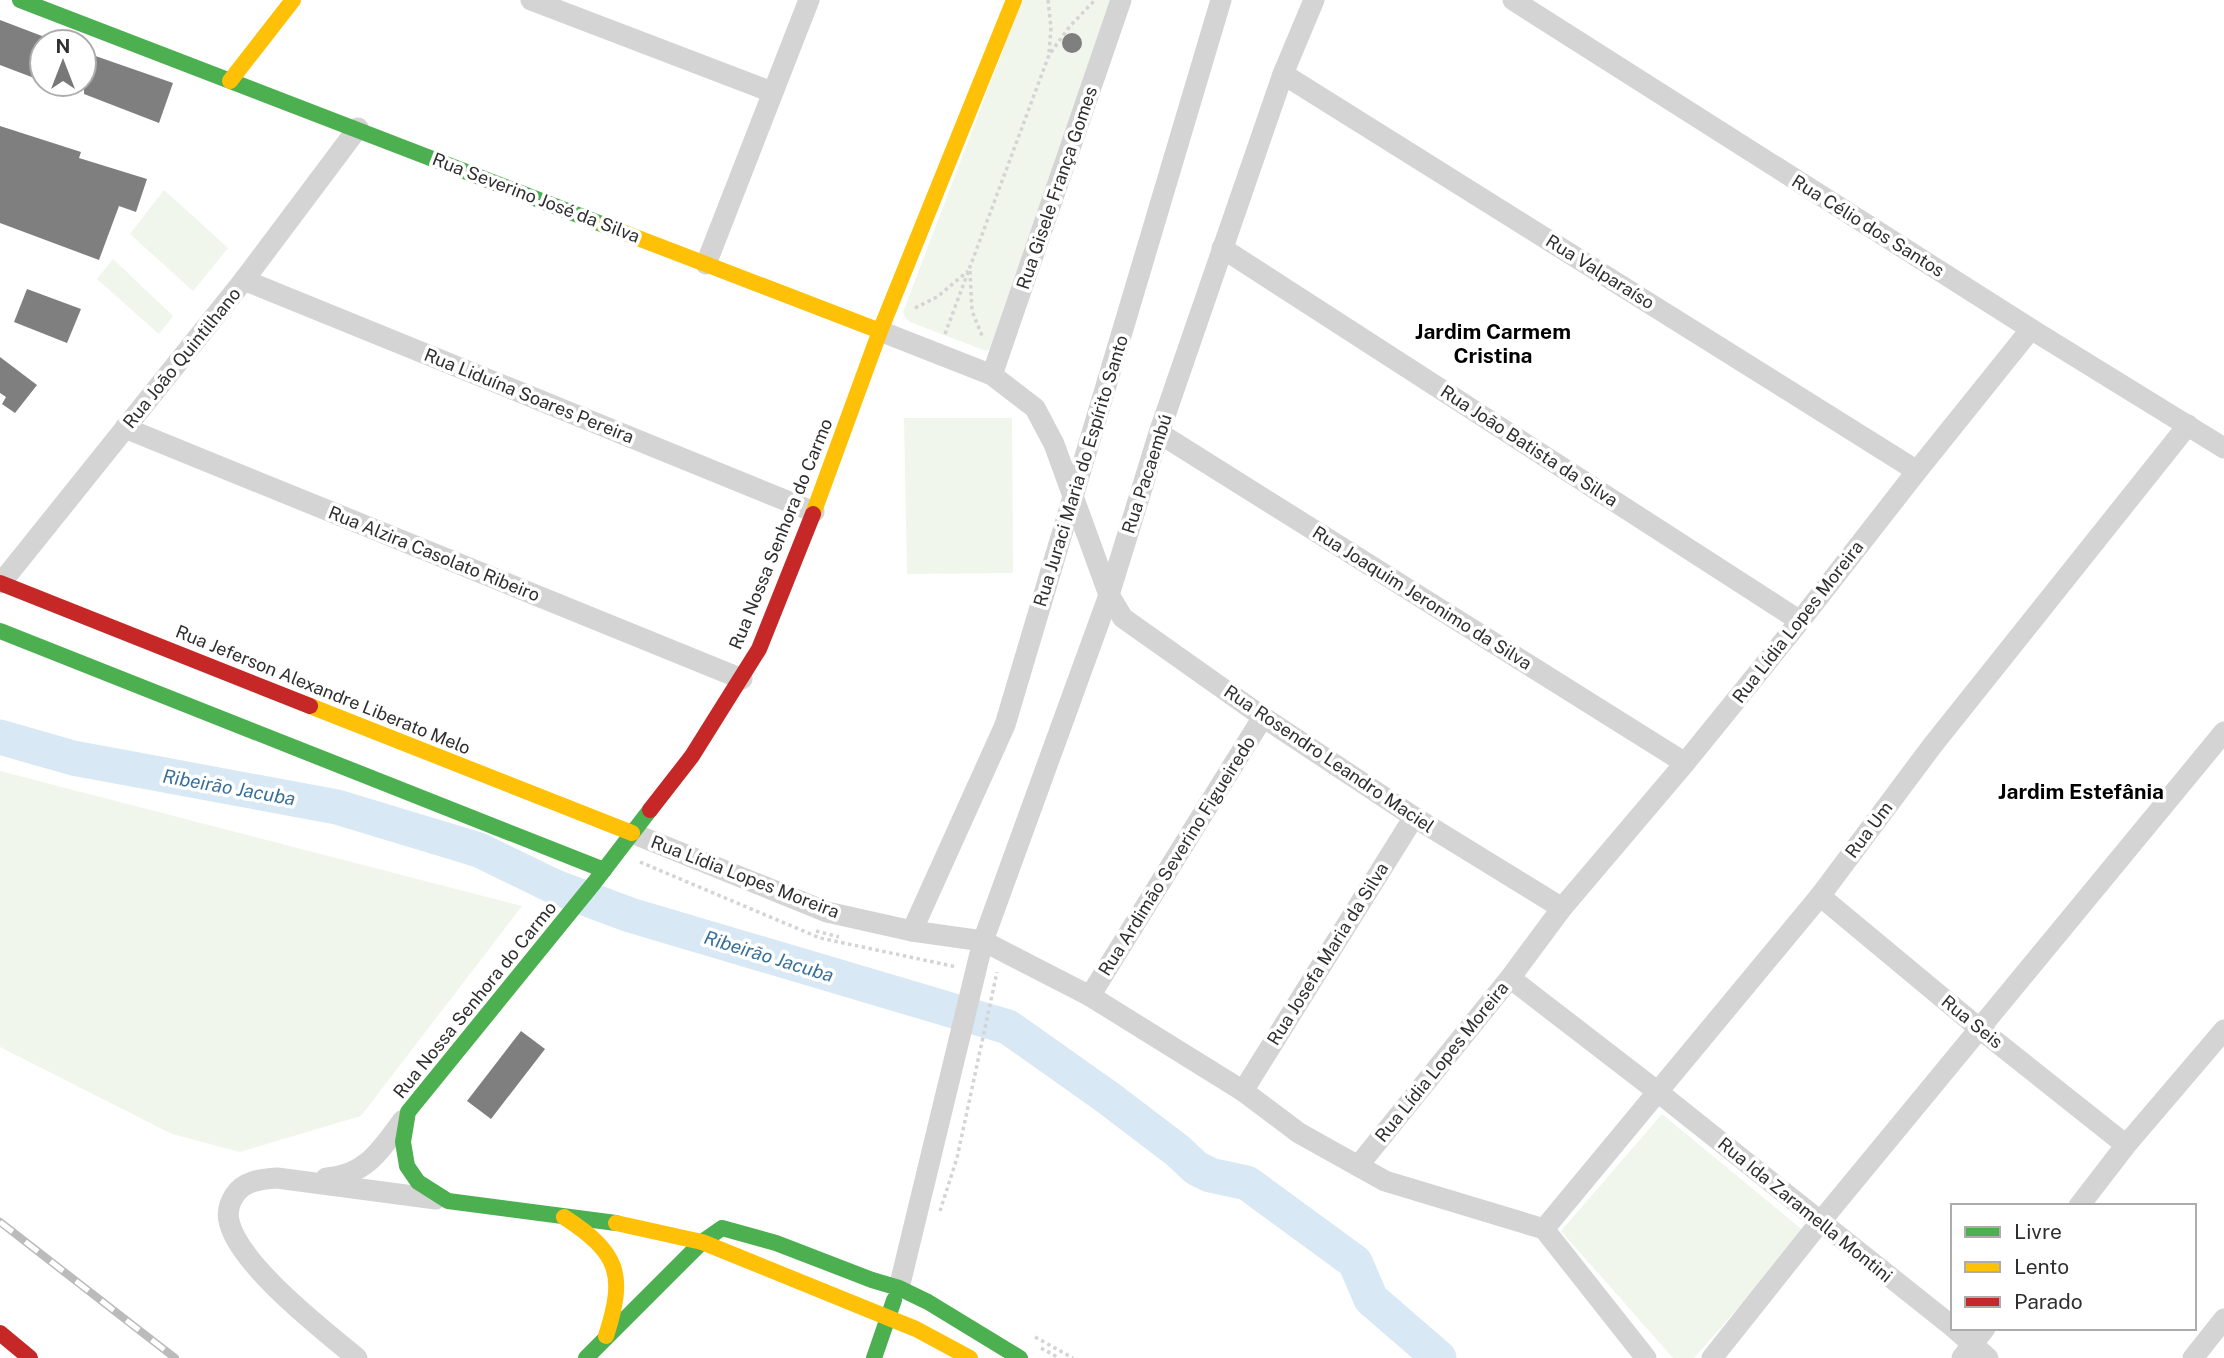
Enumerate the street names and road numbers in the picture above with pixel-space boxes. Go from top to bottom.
street label: Rua Gisele França Gomes [1012,84,1101,292]
street label: Rua Severino José da Silva [430,148,643,247]
street label: Rua Célio dos Santos [1788,170,1948,281]
street label: Rua Valparaíso [1542,230,1658,313]
street label: Rua João Quintilhano [118,283,245,432]
street label: Rua Juraci Maria do Espírito Santo [1029,332,1132,609]
street label: Rua Liduína Soares Pereira [421,344,637,447]
street label: Rua João Batista da Silva [1437,380,1622,511]
street label: Rua Pacaembú [1117,411,1176,536]
street label: Rua Nossa Senhora do Carmo [725,415,837,652]
street label: Rua Alzira Casolato Ribeiro [325,501,543,606]
street label: Rua Joaquim Jeronimo da Silva [1309,521,1536,674]
street label: Rua Lídia Lopes Moreira [1728,536,1867,707]
street label: Rua Jeferson Alexandre Liberato Melo [173,621,474,758]
street label: Rua Rosendro Leandro Maciel [1220,680,1438,837]
street label: Rua Ardimão Severino Figueiredo [1094,732,1259,979]
street label: Rua Um [1841,797,1897,862]
street label: Rua Lídia Lopes Moreira [648,831,842,922]
street label: Rua Josefa Maria da Silva [1263,859,1392,1049]
street label: Rua Nossa Senhora do Carmo [389,897,561,1102]
street label: Rua Lídia Lopes Moreira [1371,977,1513,1146]
street label: Rua Seis [1937,991,2007,1053]
street label: Rua Ida Zaramella Montini [1714,1133,1897,1286]

